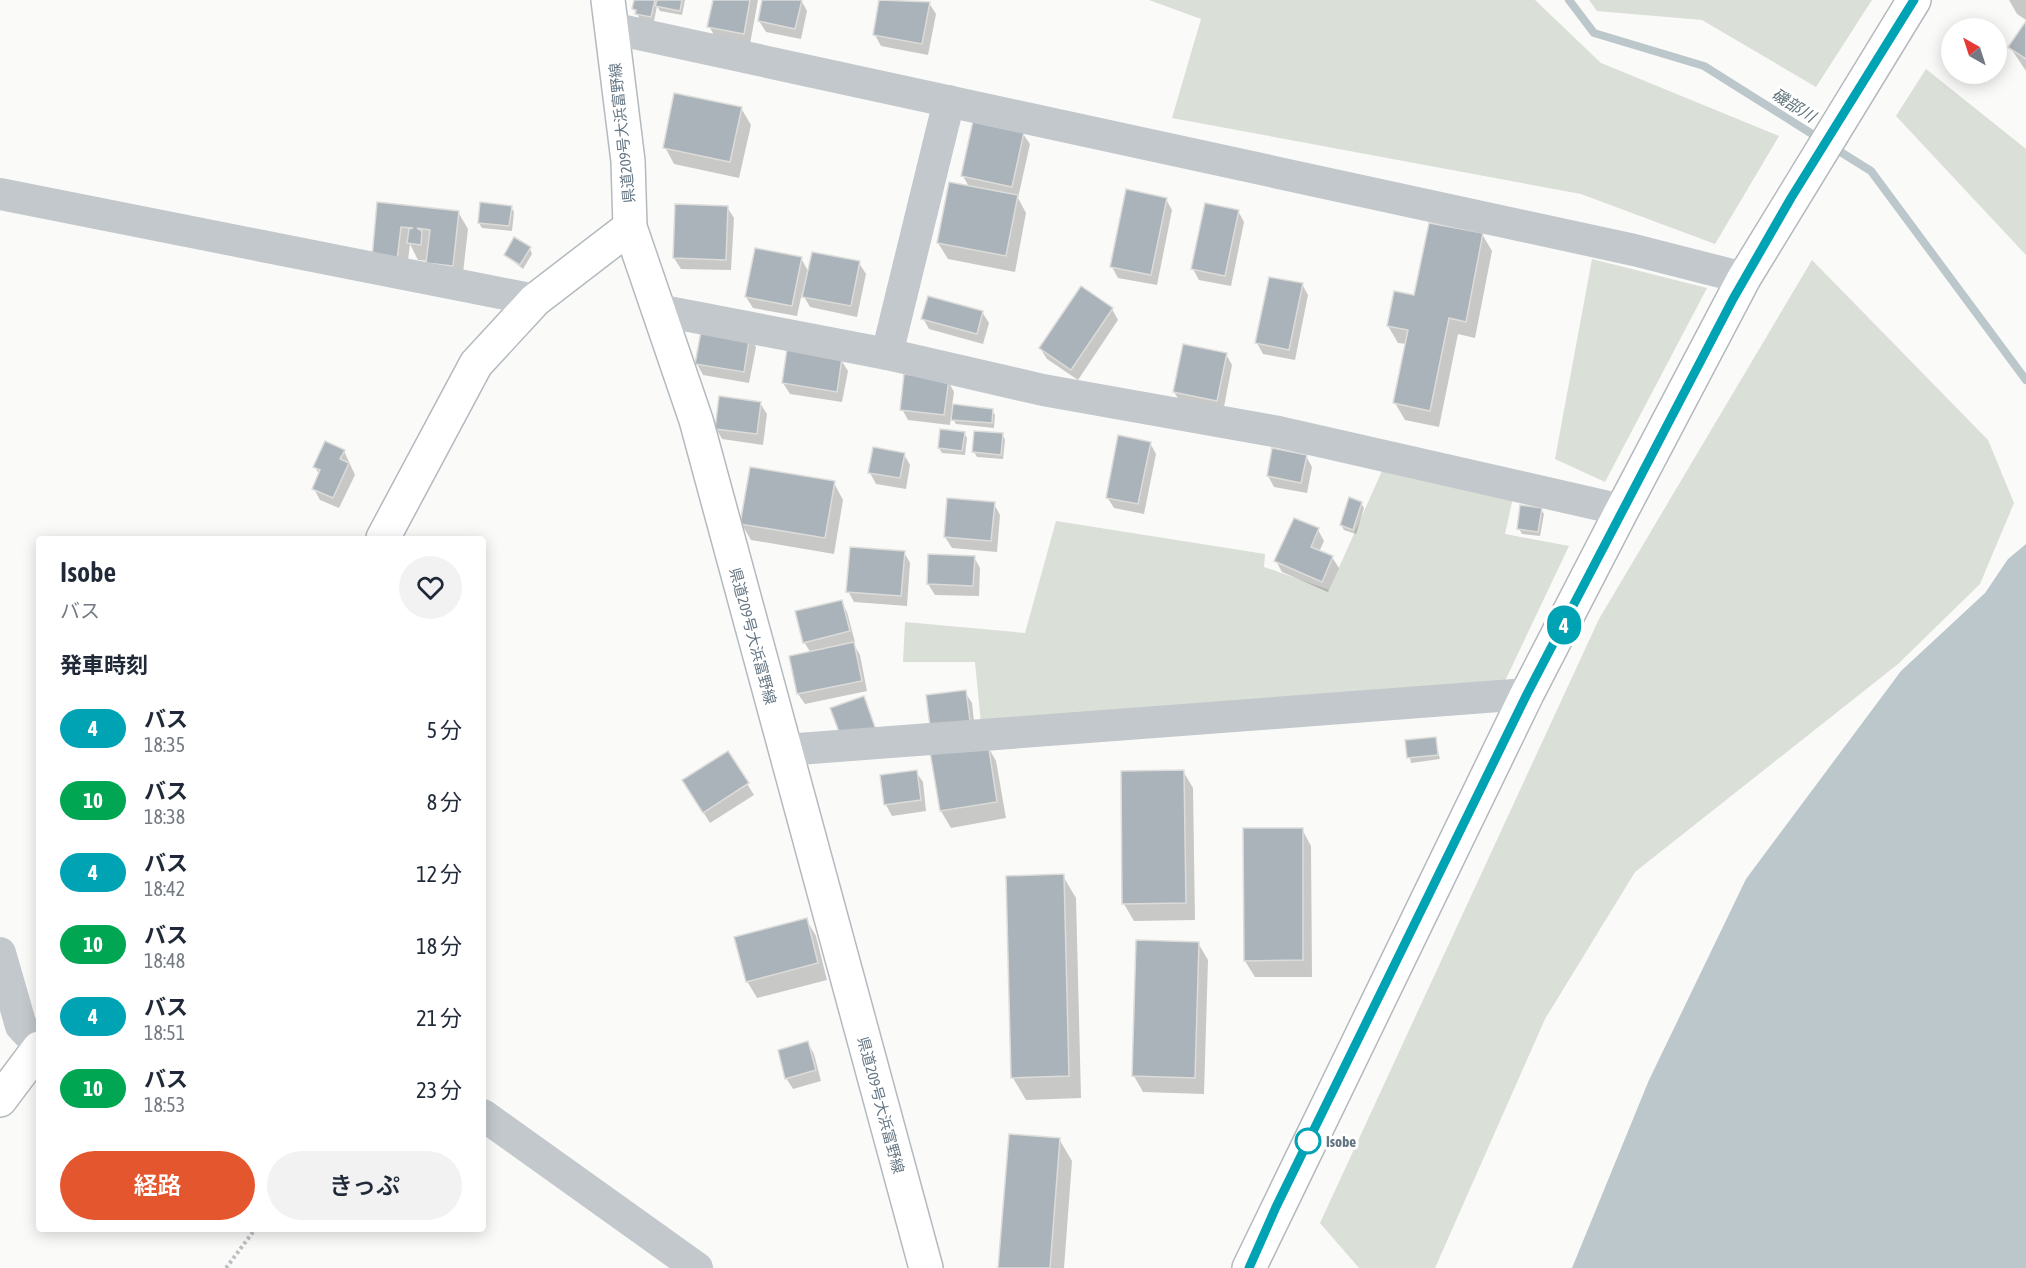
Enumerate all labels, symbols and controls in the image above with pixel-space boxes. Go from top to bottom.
north arrow [1941,18,2007,84]
map controls [1941,18,2007,84]
street label: 県道209号大浜富野線 [606,62,638,204]
water label: 磯部川 [1769,85,1821,126]
text: Isobe [60,556,116,588]
button: heart [399,556,462,619]
street label: 県道209号大浜富野線 [727,566,779,706]
text: バス [60,599,100,622]
line badge: 4 [1544,606,1584,644]
text: 4 [1559,613,1569,637]
text: 発車時刻 [60,652,148,678]
text: バス [144,706,188,732]
text: 4 [88,716,98,740]
text: 5 分 [427,717,462,743]
text: 18:35 [144,733,185,756]
text: バス [144,778,188,804]
text: 10 [83,788,103,812]
text: 8 分 [427,789,462,815]
text: 18:38 [144,805,185,828]
text: バス [144,850,188,876]
text: 4 [88,860,98,884]
text: 12 分 [416,861,462,887]
text: 18:42 [144,877,185,900]
text: バス [144,922,188,948]
text: 10 [83,932,103,956]
text: 18 分 [416,933,462,959]
text: 18:48 [144,949,185,972]
text: バス [144,994,188,1020]
text: 4 [88,1004,98,1028]
text: 21 分 [416,1005,462,1031]
text: 18:51 [144,1021,185,1044]
street label: 県道209号大浜富野線 [855,1035,907,1175]
text: バス [144,1066,188,1092]
text: 10 [83,1076,103,1100]
text: 23 分 [416,1077,462,1103]
text: 18:53 [144,1093,185,1116]
marker: Isobe [1295,1128,1321,1154]
place label: Isobe [1326,1133,1356,1150]
button: 経路 [60,1151,255,1220]
button: きっぷ [267,1151,462,1220]

